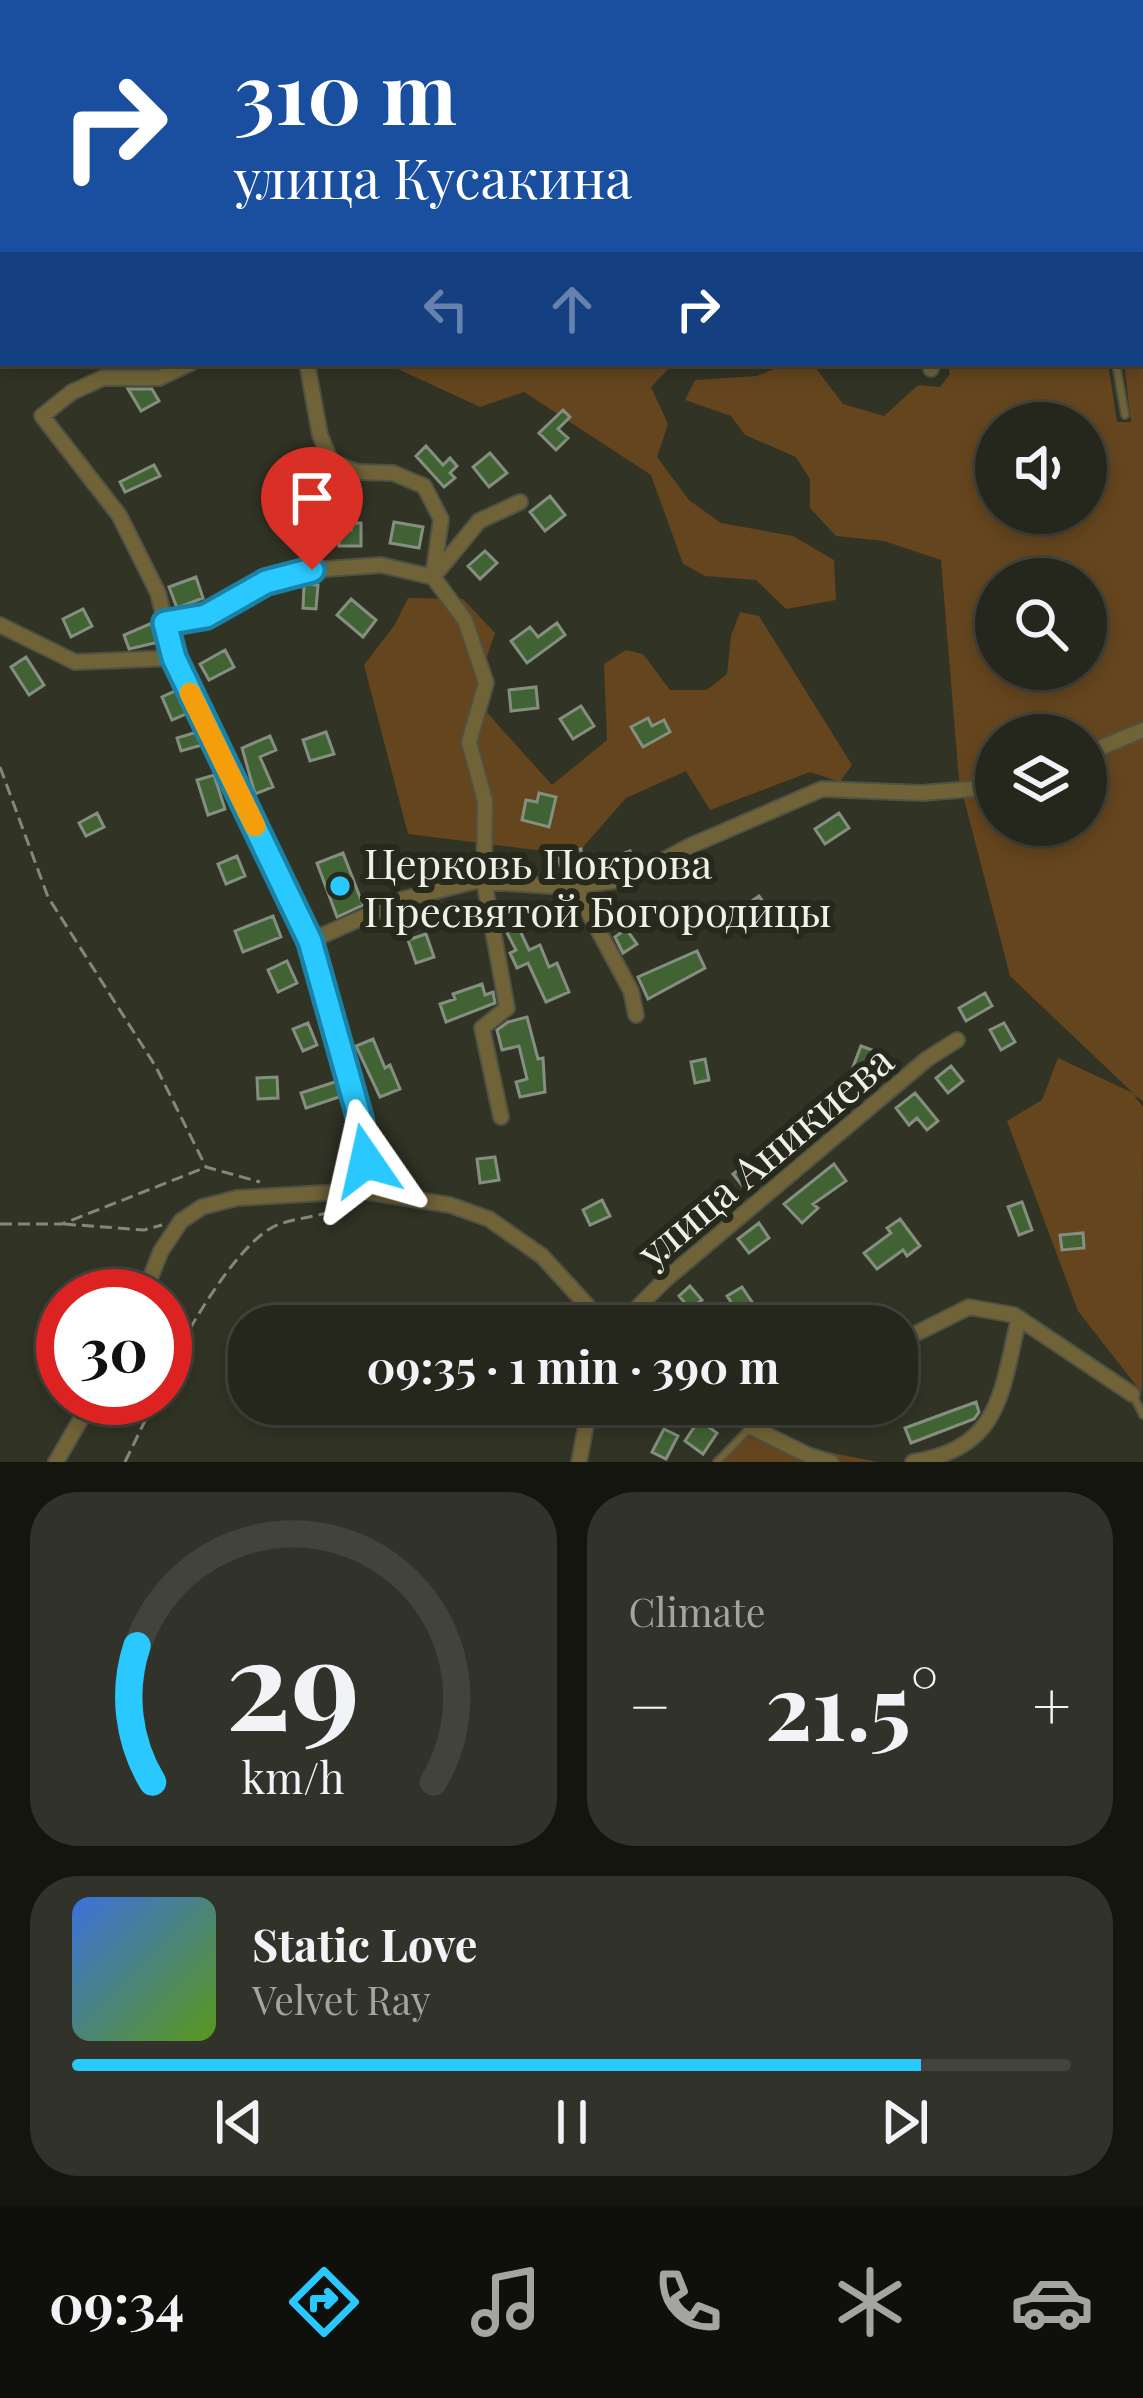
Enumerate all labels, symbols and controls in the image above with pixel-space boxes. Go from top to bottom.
text: 310 m [234,34,457,146]
icon: right [36,48,192,204]
text: улица Кусакина [234,141,632,213]
icon: left [413,276,479,342]
icon: ahead [539,276,605,342]
icon: right [665,276,731,342]
map controls [975,402,1107,846]
button: sound [975,402,1107,534]
pin [261,447,363,570]
icon: arrive [279,465,345,531]
button: search [975,558,1107,690]
button: layers [975,714,1107,846]
place label: Церковь Покрова Пресвятой Богородицы [364,834,831,938]
marker: Церковь Покрова Пресвятой Богородицы [327,873,353,899]
street label: улица Аникиева [624,1031,904,1279]
position arrow [303,1098,429,1224]
speed limit sign: 30 [36,1269,192,1425]
text: 09:35 · 1 min · 390 m [367,1335,779,1395]
text: Climate [629,1585,766,1637]
text: 29 [226,1596,360,1762]
text: 21.5° [765,1644,939,1764]
text: − [629,1660,671,1748]
text: + [1032,1660,1071,1748]
text: km/h [242,1748,345,1805]
text: Static Love [252,1913,477,1973]
text: Velvet Ray [252,1973,431,2025]
icon: previous [206,2089,272,2155]
icon: pause [539,2089,605,2155]
icon: next [872,2089,938,2155]
icon: directions [282,2260,366,2344]
icon: music [464,2260,548,2344]
icon: phone [646,2260,730,2344]
icon: climate [828,2260,912,2344]
icon: car [1010,2260,1094,2344]
text: 09:34 [49,2266,184,2338]

